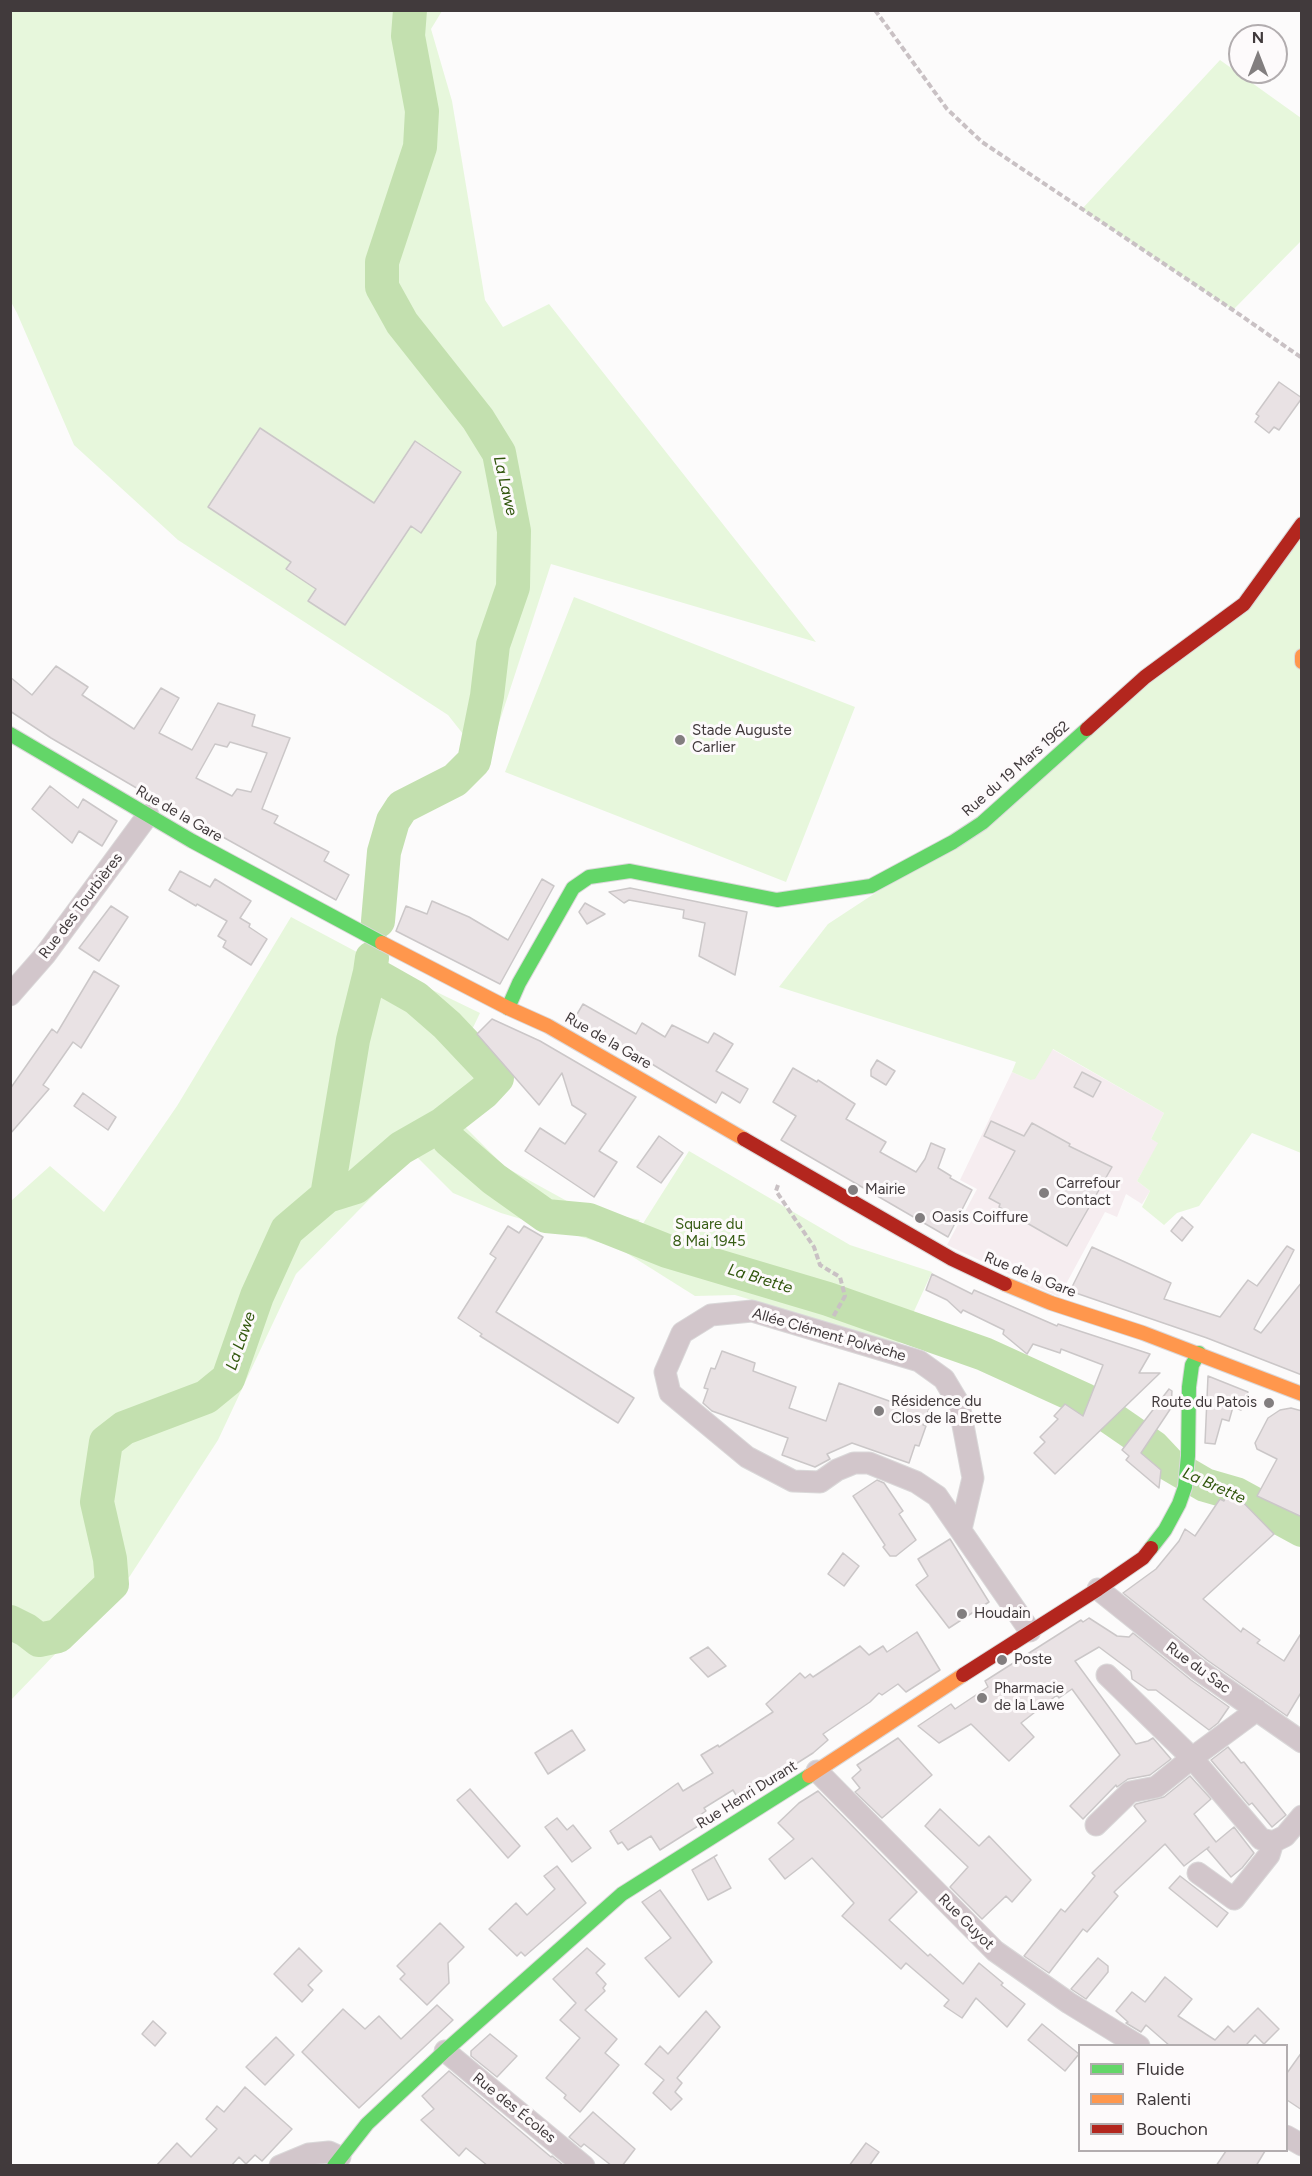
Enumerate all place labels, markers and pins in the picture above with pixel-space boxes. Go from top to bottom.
place label: Stade Auguste Carlier [692,722,792,757]
marker: Stade Auguste Carlier [673,733,687,747]
place label: Carrefour Contact [1056,1175,1120,1210]
place label: Mairie [865,1181,906,1199]
marker: Mairie [846,1183,860,1197]
marker: Carrefour Contact [1037,1186,1051,1200]
place label: Oasis Coiffure [932,1209,1028,1227]
marker: Oasis Coiffure [913,1211,927,1225]
place label: Résidence du Clos de la Brette [891,1393,1002,1428]
place label: Route du Patois [1151,1394,1257,1412]
marker: Route du Patois [1262,1396,1276,1410]
marker: Résidence du Clos de la Brette [872,1404,886,1418]
place label: Houdain [974,1605,1031,1623]
marker: Houdain [955,1607,969,1621]
place label: Poste [1014,1651,1052,1669]
marker: Poste [995,1653,1009,1667]
place label: Pharmacie de la Lawe [994,1680,1064,1715]
marker: Pharmacie de la Lawe [975,1691,989,1705]

